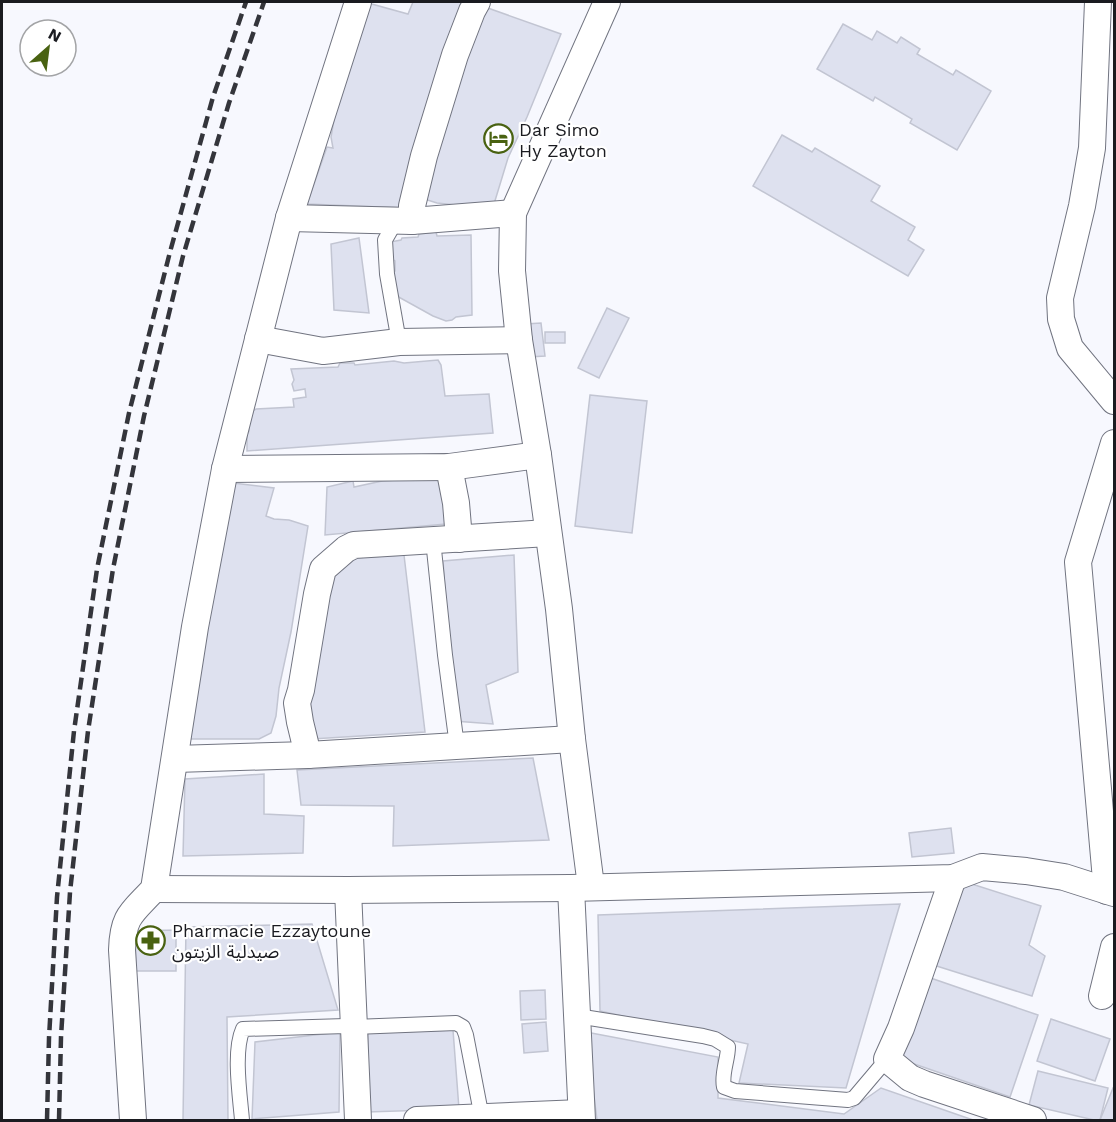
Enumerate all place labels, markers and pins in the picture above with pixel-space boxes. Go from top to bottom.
place label: Dar Simo Hy Zayton [519,119,607,161]
hotel icon: Dar Simo Hy Zayton [482,123,514,155]
place label: Pharmacie Ezzaytoune صيدلية الزيتون [172,920,371,963]
pharmacy icon: Pharmacie Ezzaytoune صيدلية الزيتون [135,924,167,956]

